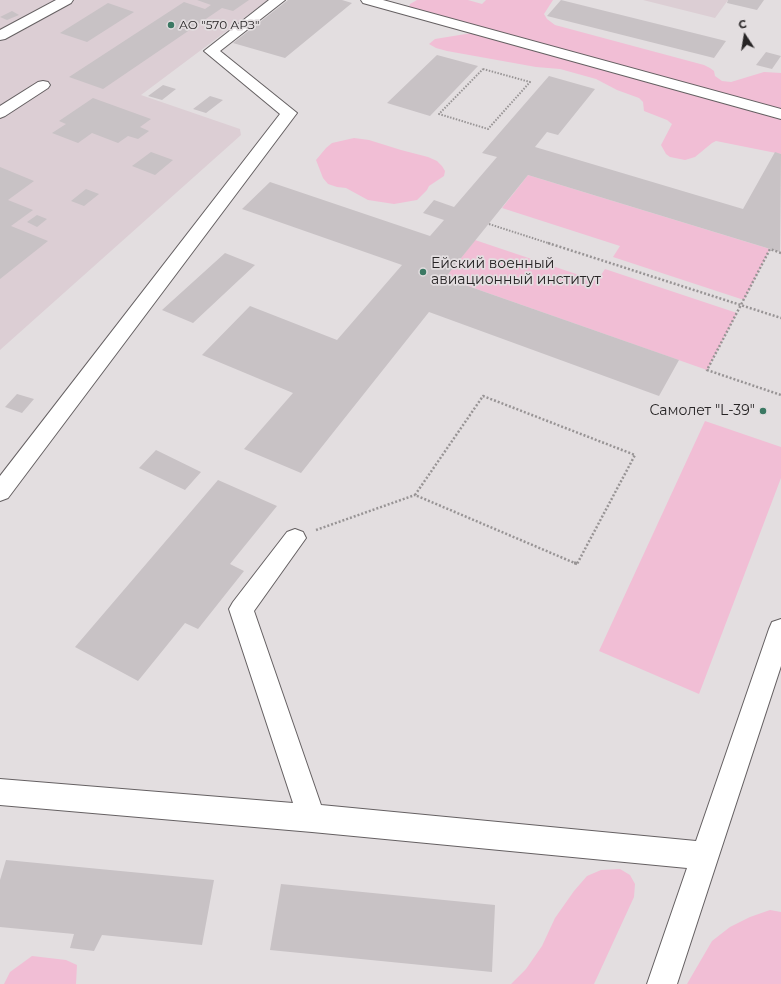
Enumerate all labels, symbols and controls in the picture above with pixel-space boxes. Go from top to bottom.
north arrow [725,16,765,56]
text: С [737,17,748,32]
place label: АО "570 АРЗ" [179,18,259,32]
marker: АО "570 АРЗ" [166,20,176,30]
place label: Ейский военный авиационный институт [431,256,601,288]
marker: Ейский военный авиационный институт [418,267,428,277]
place label: Самолет "L-39" [649,403,755,419]
marker: Самолет "L-39" [758,406,768,416]

